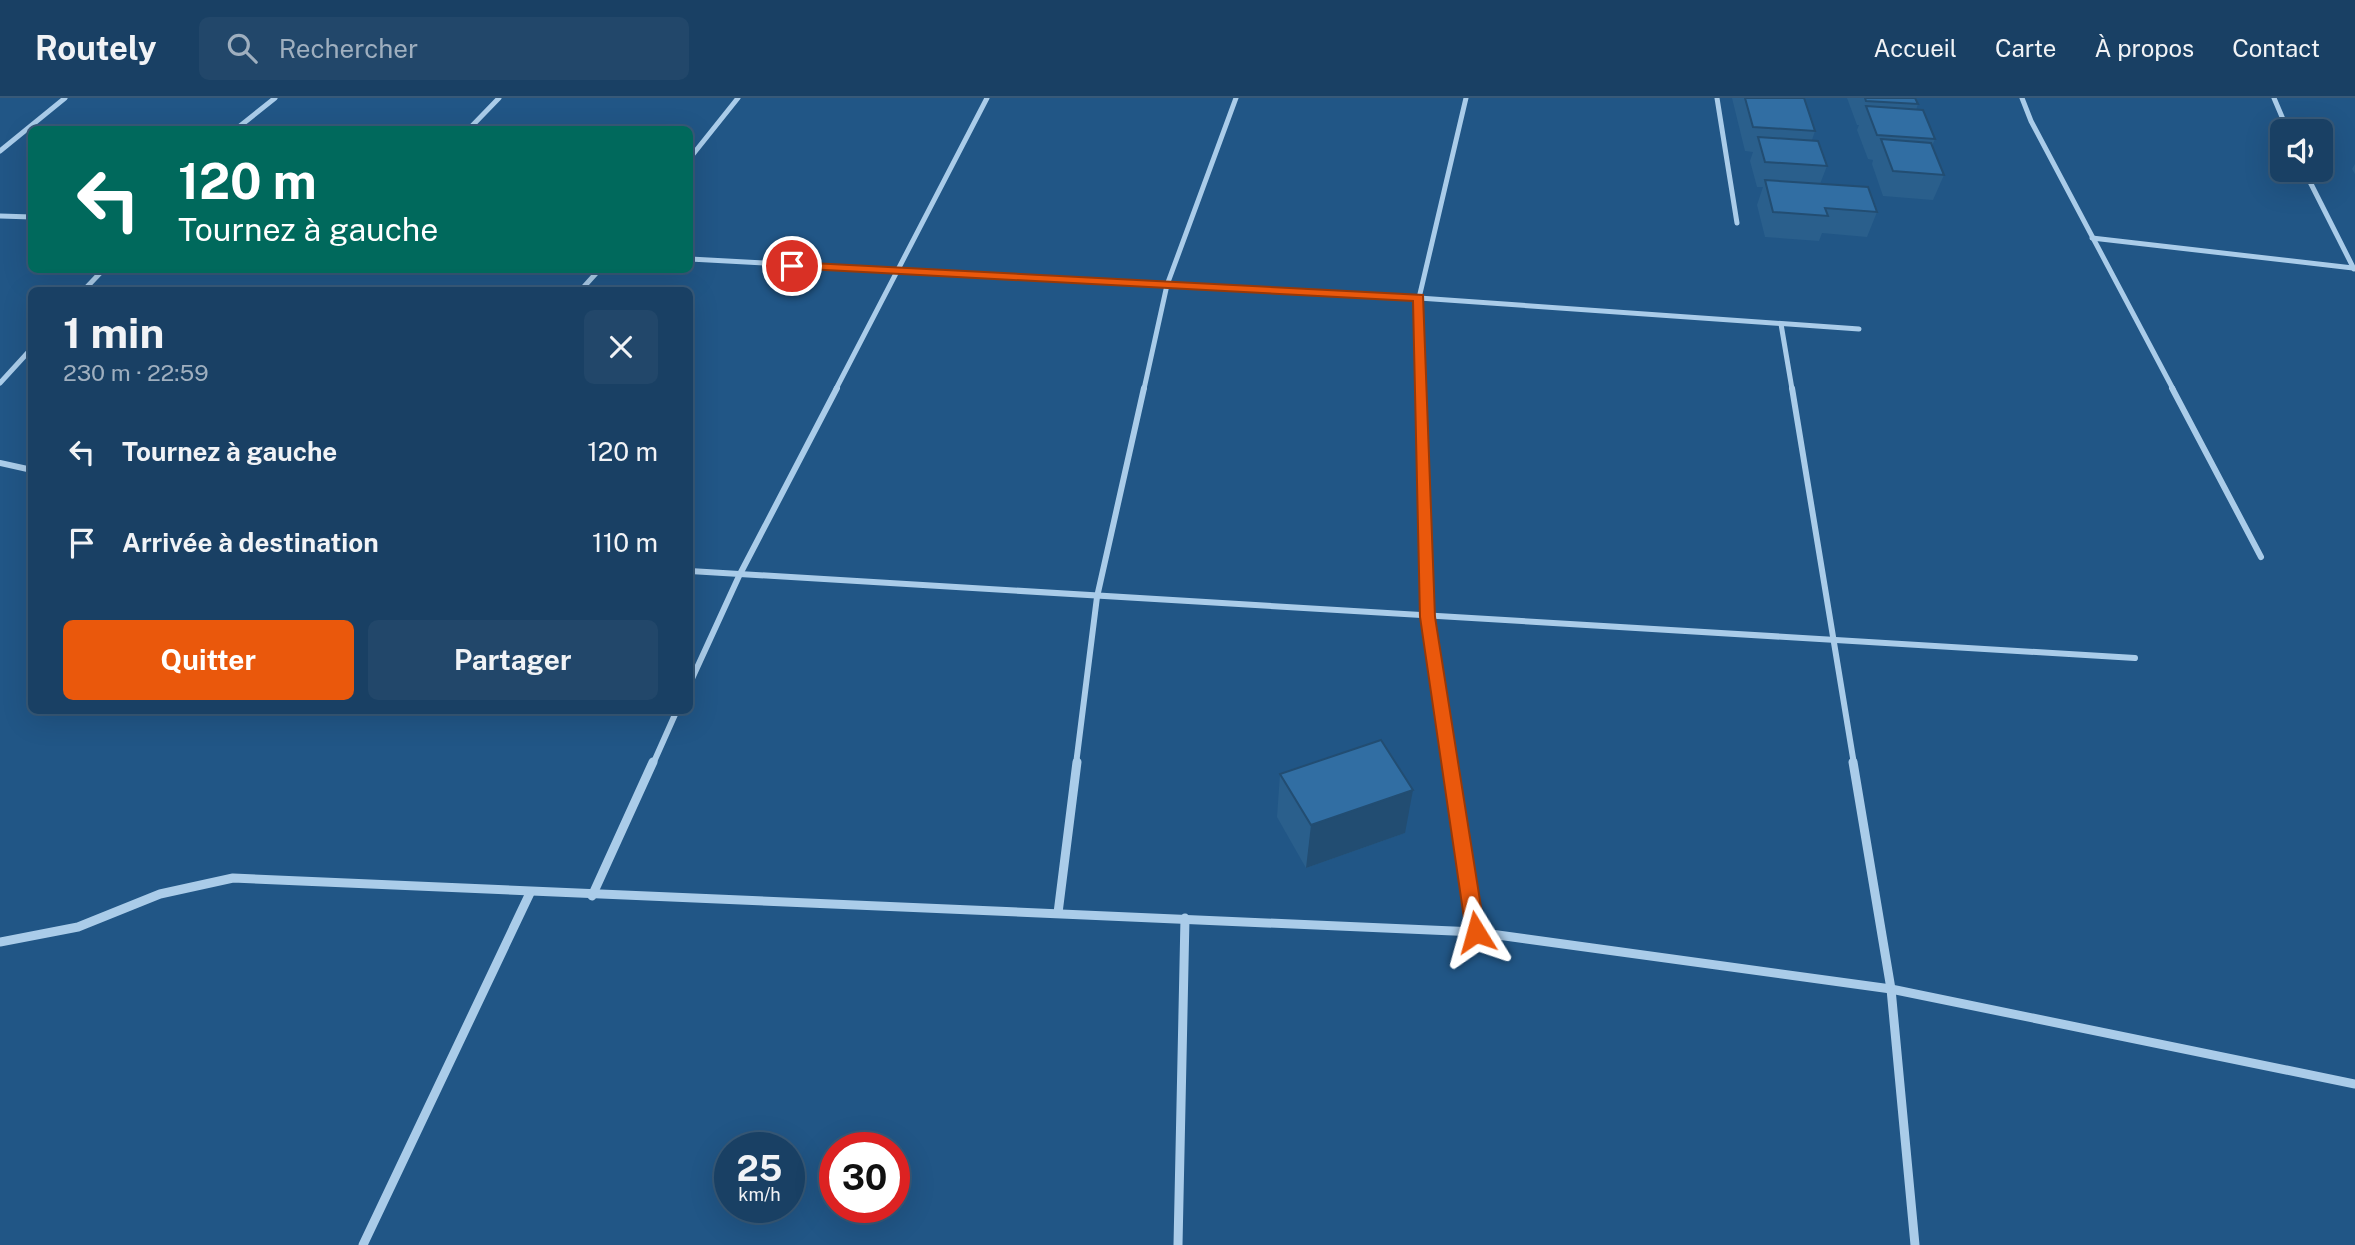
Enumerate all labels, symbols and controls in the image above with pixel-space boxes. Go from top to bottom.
search box [199,17,689,80]
text: Routely [35,29,157,67]
icon: search [223,29,261,67]
text: Rechercher [279,33,418,64]
text: Accueil [1874,34,1957,62]
text: Carte [1995,34,2056,62]
text: À propos [2094,34,2194,62]
text: Contact [2232,34,2320,62]
map controls [2270,119,2333,182]
button: sound [2270,119,2333,182]
text: 120 m [178,152,317,210]
icon: left [63,154,154,245]
text: Tournez à gauche [178,211,438,248]
pin [762,236,822,296]
icon: arrive [773,247,811,285]
text: 1 min [63,308,164,357]
button: close [584,310,658,384]
text: 230 m · 22:59 [63,359,209,386]
icon: left [63,433,101,471]
text: Tournez à gauche [122,436,337,467]
text: 120 m [587,436,658,467]
icon: arrive [63,524,101,562]
text: Arrivée à destination [122,527,379,558]
text: 110 m [592,527,658,558]
button: Quitter [63,620,354,700]
button: Partager [368,620,658,700]
position arrow [1439,895,1513,969]
speed limit sign: 30 [819,1132,910,1223]
text: 25 [737,1148,782,1189]
text: km/h [738,1184,781,1205]

